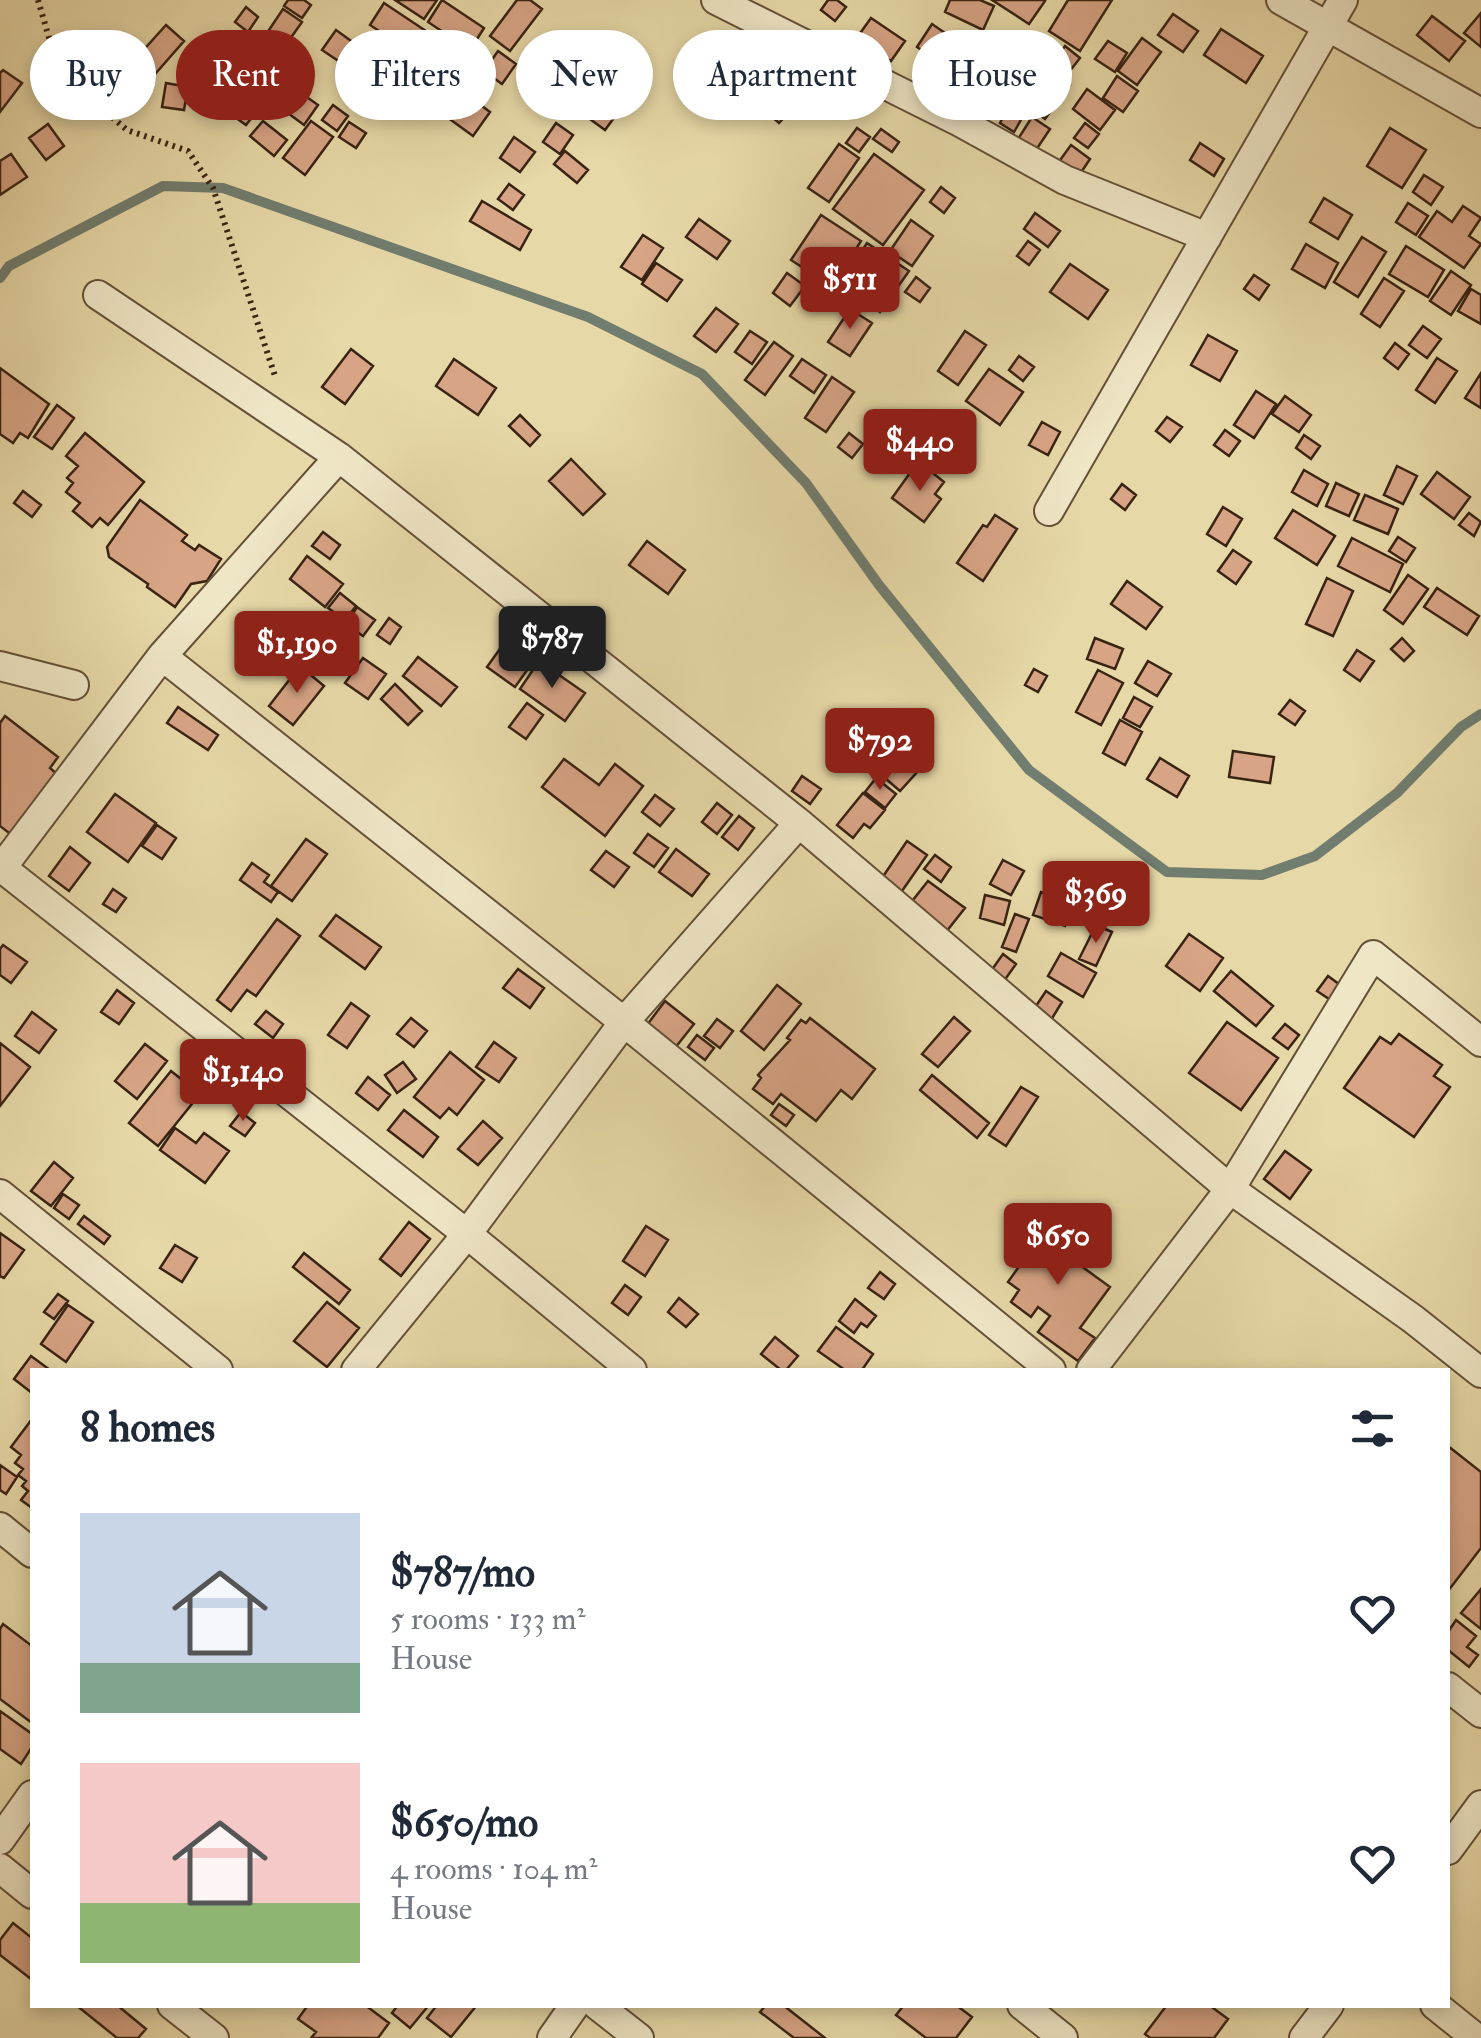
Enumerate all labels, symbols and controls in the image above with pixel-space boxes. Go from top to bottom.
chip: Buy [30,30,156,120]
chip: Rent [176,30,315,120]
chip: Filters [335,30,496,120]
chip: New [516,30,653,120]
chip: Apartment [673,30,892,120]
chip: House [912,30,1072,120]
pin: $511 [791,247,909,332]
text: $511 [822,259,878,299]
pin: $440 [861,409,979,494]
text: $440 [885,421,955,461]
pin: $787 [493,606,611,691]
pin: $1,190 [216,611,378,696]
text: $787 [521,618,583,658]
text: $1,190 [256,623,338,663]
pin: $792 [821,708,939,793]
text: $792 [847,720,913,760]
pin: $369 [1037,861,1155,946]
text: $369 [1065,873,1127,913]
pin: $1,140 [162,1039,324,1124]
text: $1,140 [202,1051,284,1091]
pin: $650 [999,1203,1117,1288]
text: $650 [1026,1215,1090,1255]
icon: filters [1345,1401,1400,1456]
text: 8 homes [80,1402,215,1454]
text: $787/mo [390,1547,535,1599]
icon: home [160,1553,280,1673]
icon: heart [1345,1586,1400,1641]
text: 5 rooms · 133 m² [390,1599,586,1639]
text: House [390,1639,472,1679]
text: $650/mo [390,1797,538,1849]
icon: home [160,1803,280,1923]
icon: heart [1345,1836,1400,1891]
text: 4 rooms · 104 m² [390,1849,598,1889]
text: House [390,1889,472,1929]

